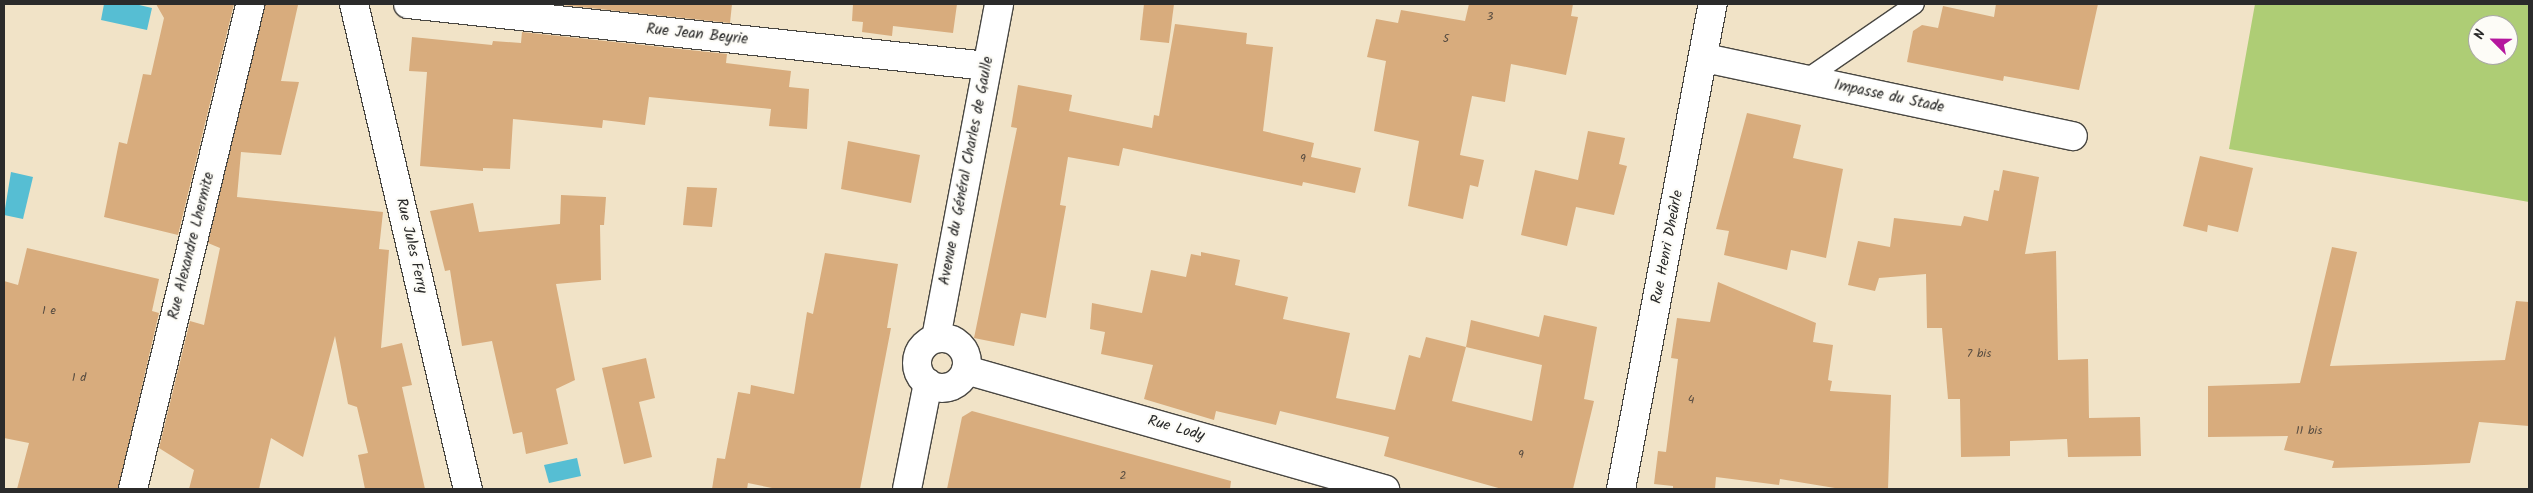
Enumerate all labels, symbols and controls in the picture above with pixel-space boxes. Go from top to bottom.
house number: 3 [1487,10,1493,24]
north arrow [2468,15,2518,65]
street label: Rue Jean Beyrie [645,21,749,49]
text: N [2468,26,2492,43]
house number: 5 [1443,32,1449,46]
street label: Avenue du Général Charles de Gaulle [936,55,998,287]
street label: Impasse du Stade [1832,77,1946,117]
house number: 9 [1300,152,1306,166]
street label: Rue Alexandre Lhermite [165,171,219,321]
street label: Rue Henri Dheûrle [1648,189,1688,305]
street label: Rue Jules Ferry [391,197,431,295]
house number: 1 e [42,304,56,318]
house number: 7 bis [1967,347,1991,361]
house number: 1 d [72,371,86,385]
house number: 4 [1688,393,1694,407]
street label: Rue Lody [1146,412,1206,446]
house number: 11 bis [2296,424,2322,438]
house number: 9 [1518,448,1524,462]
house number: 2 [1120,469,1126,483]

